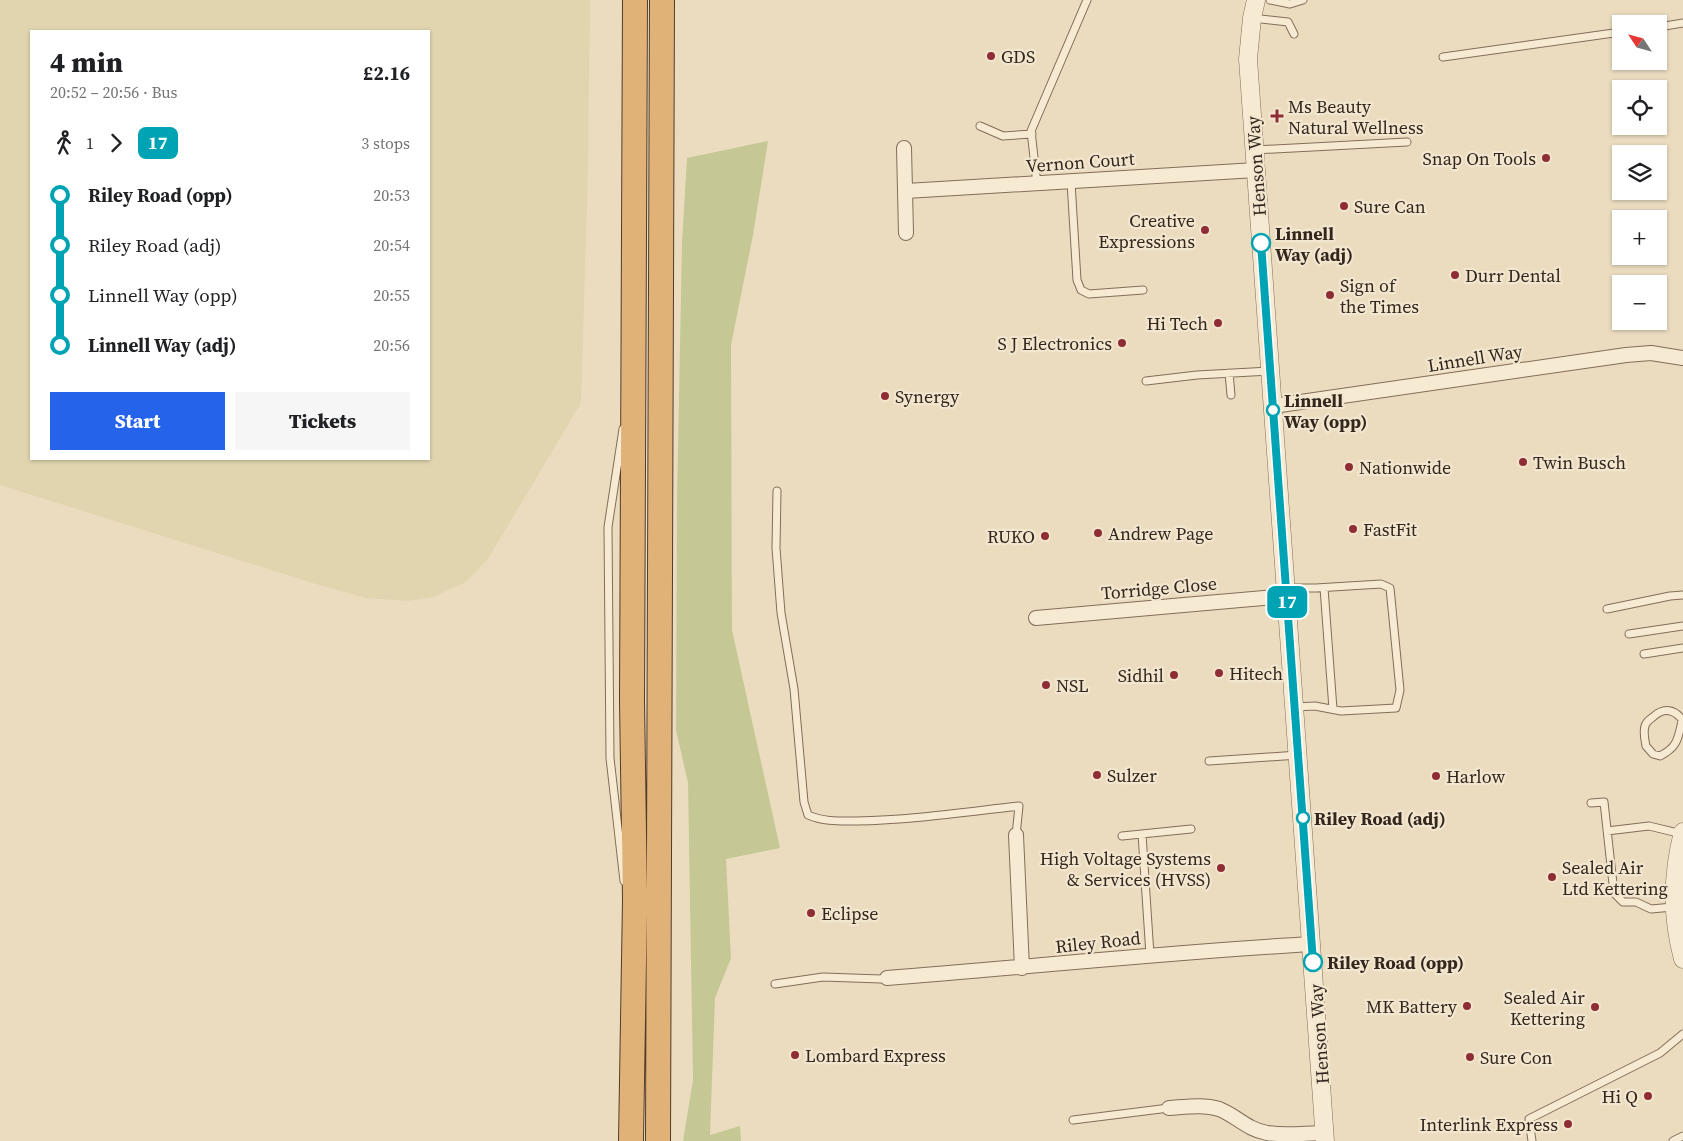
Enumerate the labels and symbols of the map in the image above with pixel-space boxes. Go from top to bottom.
north arrow [1612,15,1668,70]
place label: GDS [1001,44,1035,69]
marker: GDS [985,50,997,62]
place label: Ms Beauty Natural Wellness [1288,94,1424,140]
marker: Ms Beauty Natural Wellness [1270,109,1284,123]
street label: Henson Way [1240,114,1272,217]
street label: Vernon Court [1025,146,1135,178]
place label: Snap On Tools [1423,146,1536,171]
marker: Snap On Tools [1540,152,1552,164]
place label: Sure Can [1354,194,1426,219]
marker: Sure Can [1338,200,1350,212]
place label: Creative Expressions [1098,208,1195,254]
place label: Linnell Way (adj) [1275,221,1353,267]
marker: Creative Expressions [1199,224,1211,236]
marker: Linnell Way (adj) [1251,233,1271,253]
place label: Durr Dental [1465,263,1561,288]
marker: Durr Dental [1449,269,1461,281]
place label: Sign of the Times [1340,273,1419,319]
marker: Sign of the Times [1324,289,1336,301]
place label: Hi Tech [1146,311,1208,336]
marker: Hi Tech [1212,317,1224,329]
place label: S J Electronics [997,331,1112,356]
marker: S J Electronics [1116,337,1128,349]
street label: Linnell Way [1426,338,1525,378]
place label: Synergy [895,384,960,409]
place label: Linnell Way (opp) [1284,388,1367,434]
marker: Synergy [879,390,891,402]
marker: Linnell Way (opp) [1266,403,1280,417]
place label: Twin Busch [1533,450,1626,475]
place label: Nationwide [1359,455,1451,480]
marker: Twin Busch [1517,456,1529,468]
marker: Nationwide [1343,461,1355,473]
place label: FastFit [1363,517,1417,542]
place label: Andrew Page [1108,521,1213,546]
marker: FastFit [1347,523,1359,535]
place label: RUKO [987,524,1035,549]
marker: Andrew Page [1092,527,1104,539]
marker: RUKO [1039,530,1051,542]
street label: Torridge Close [1100,570,1218,606]
line badge: 17 [1264,586,1310,618]
place label: Hitech [1229,661,1283,686]
place label: Sidhil [1118,663,1164,688]
marker: Hitech [1213,667,1225,679]
marker: Sidhil [1168,669,1180,681]
place label: NSL [1056,673,1089,698]
marker: NSL [1040,679,1052,691]
place label: Sulzer [1107,763,1157,788]
place label: Harlow [1446,764,1506,789]
marker: Sulzer [1091,769,1103,781]
marker: Harlow [1430,770,1442,782]
place label: Riley Road (adj) [1314,806,1446,831]
marker: Riley Road (adj) [1296,811,1310,825]
place label: High Voltage Systems & Services (HVSS) [1040,846,1211,892]
place label: Sealed Air Ltd Kettering [1562,855,1668,901]
marker: High Voltage Systems & Services (HVSS) [1215,862,1227,874]
marker: Sealed Air Ltd Kettering [1546,871,1558,883]
place label: Eclipse [821,901,878,926]
marker: Eclipse [805,907,817,919]
street label: Riley Road [1054,925,1142,959]
place label: Riley Road (opp) [1327,950,1464,975]
marker: Riley Road (opp) [1303,952,1323,972]
street label: Henson Way [1303,982,1335,1085]
place label: Sealed Air Kettering [1504,985,1585,1031]
place label: MK Battery [1366,994,1458,1019]
marker: MK Battery [1461,1000,1473,1012]
marker: Sealed Air Kettering [1589,1001,1601,1013]
place label: Lombard Express [805,1043,946,1068]
place label: Sure Con [1480,1045,1553,1070]
marker: Lombard Express [789,1049,801,1061]
marker: Sure Con [1464,1051,1476,1063]
place label: Hi Q [1602,1084,1638,1109]
marker: Hi Q [1642,1090,1654,1102]
place label: Interlink Express [1420,1112,1558,1137]
marker: Interlink Express [1562,1118,1574,1130]

